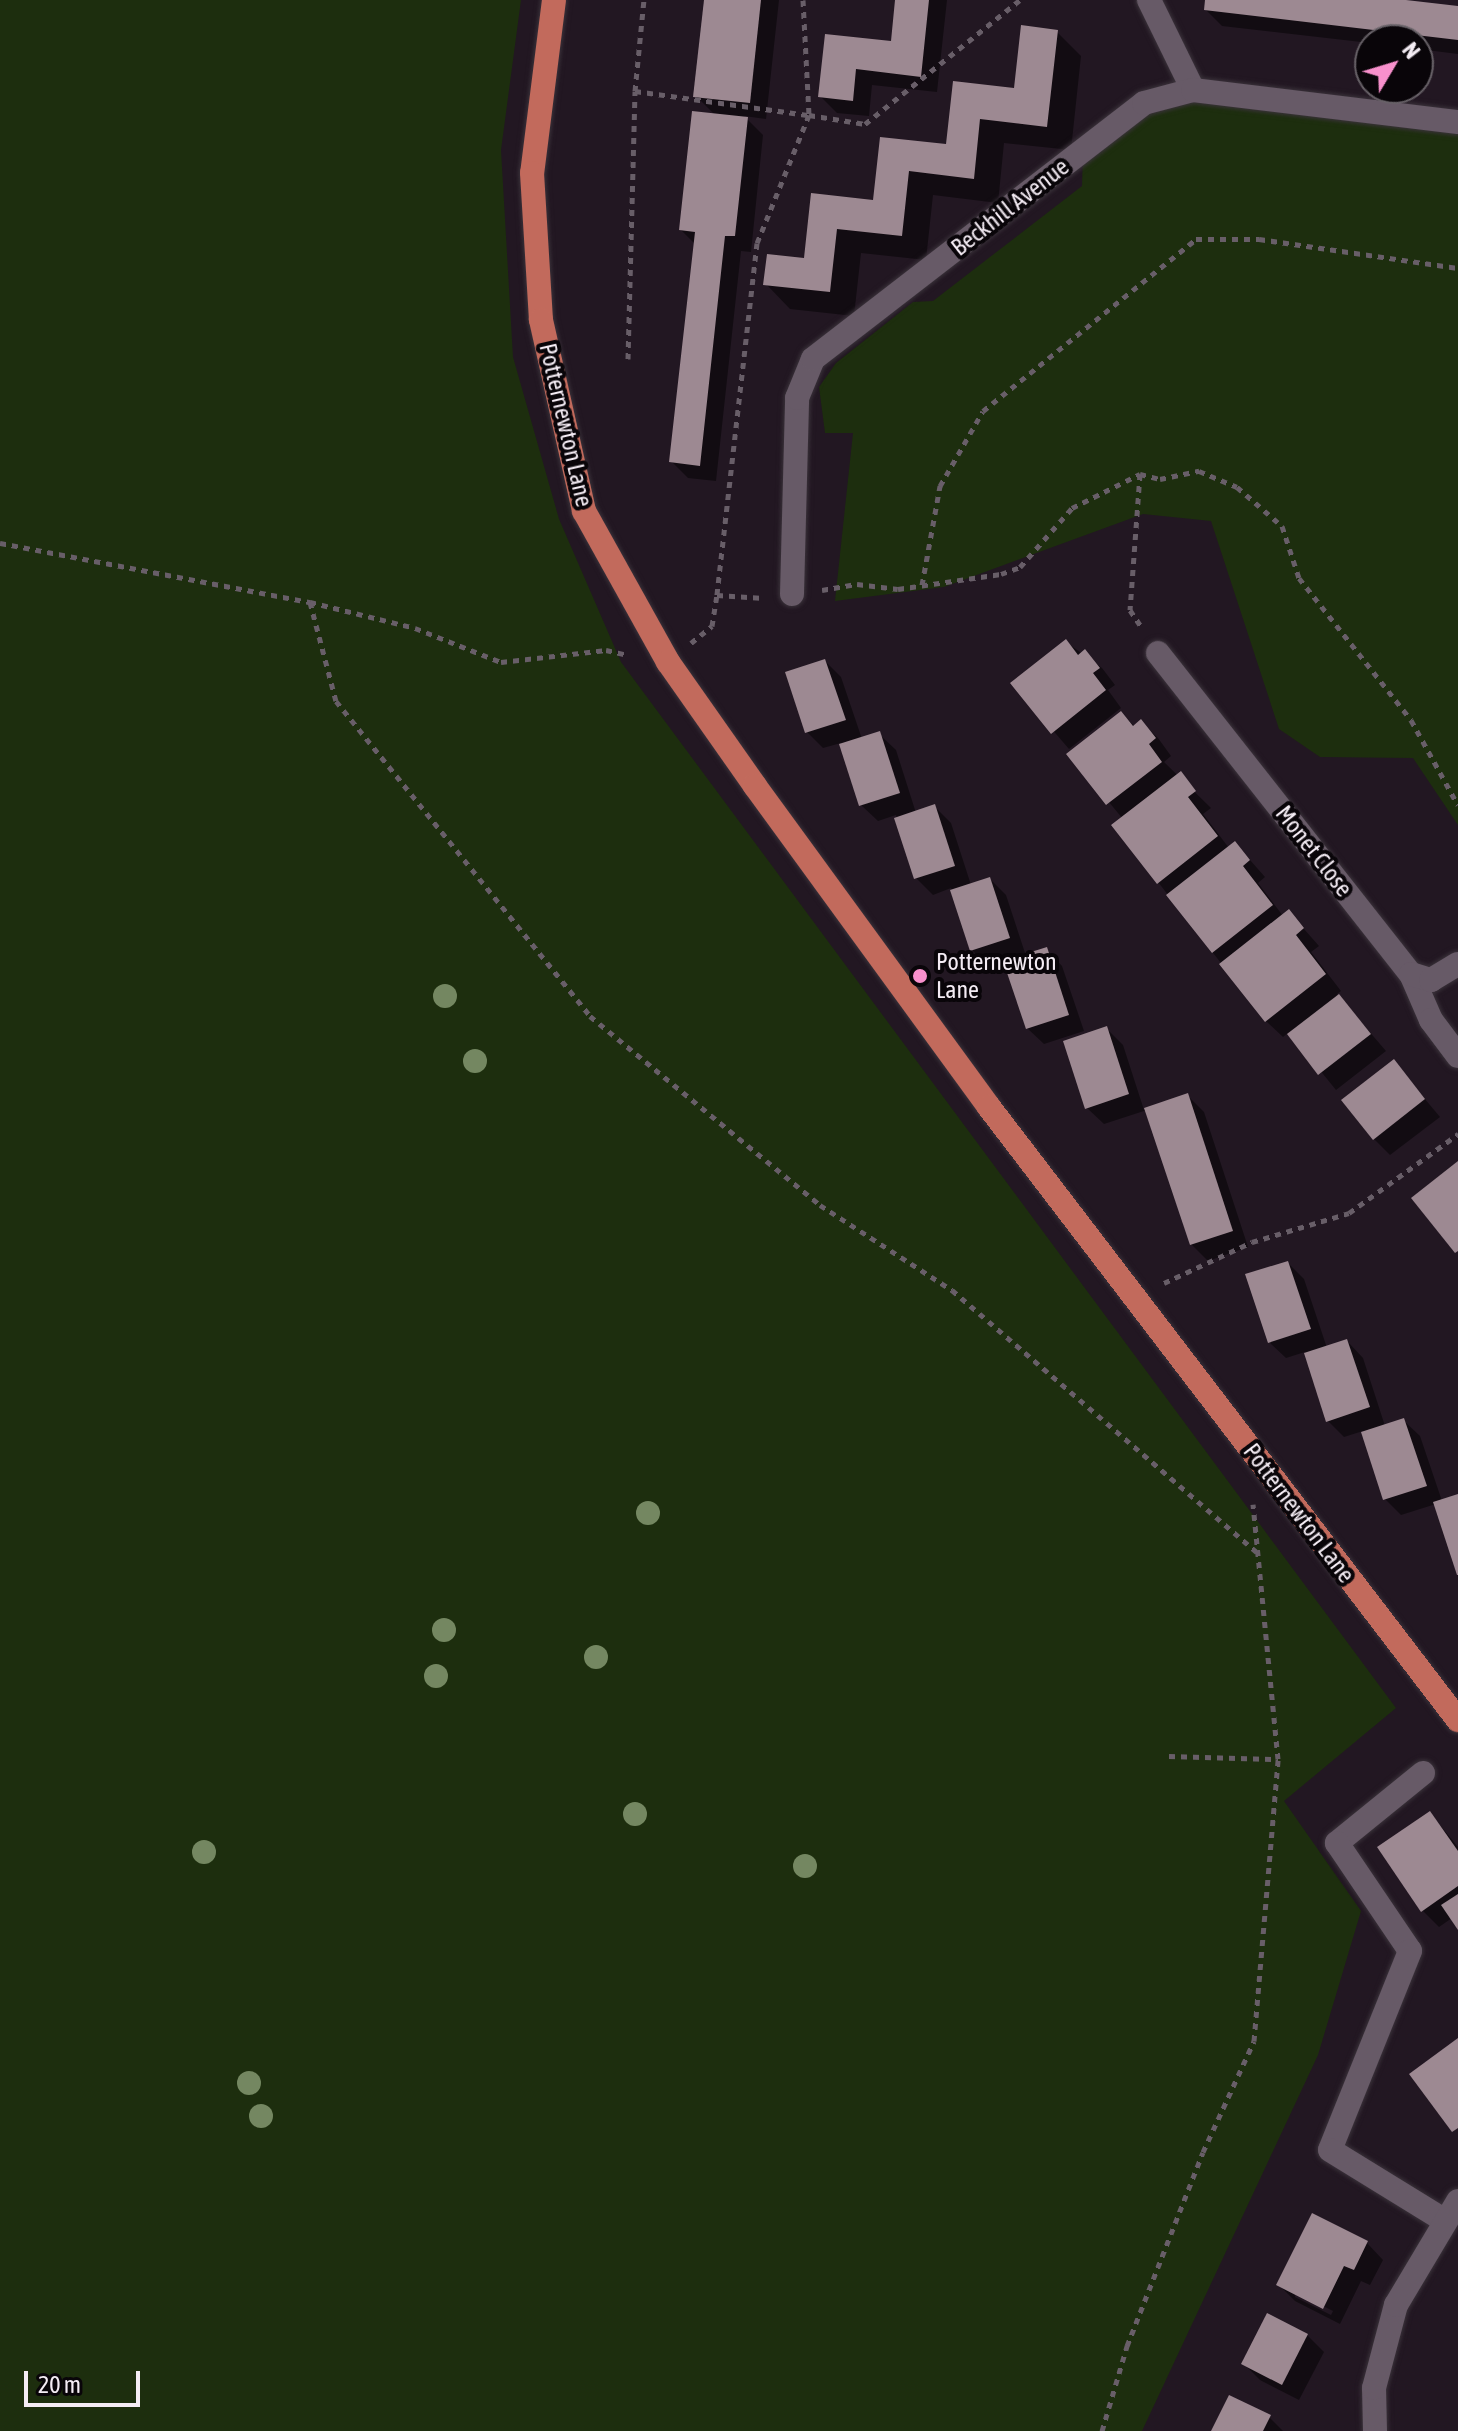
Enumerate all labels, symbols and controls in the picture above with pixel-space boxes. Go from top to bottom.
north arrow [1354,24,1434,104]
text: N [1397,37,1426,64]
street label: Beckhill Avenue [946,152,1074,262]
street label: Potternewton Lane [533,340,599,510]
street label: Monet Close [1270,800,1358,902]
place label: Potternewton Lane [936,948,1057,1004]
marker: Potternewton Lane [911,967,929,985]
street label: Potternewton Lane [1237,1438,1361,1588]
scale bar [28,2355,144,2405]
text: 20 m [38,2371,81,2398]

